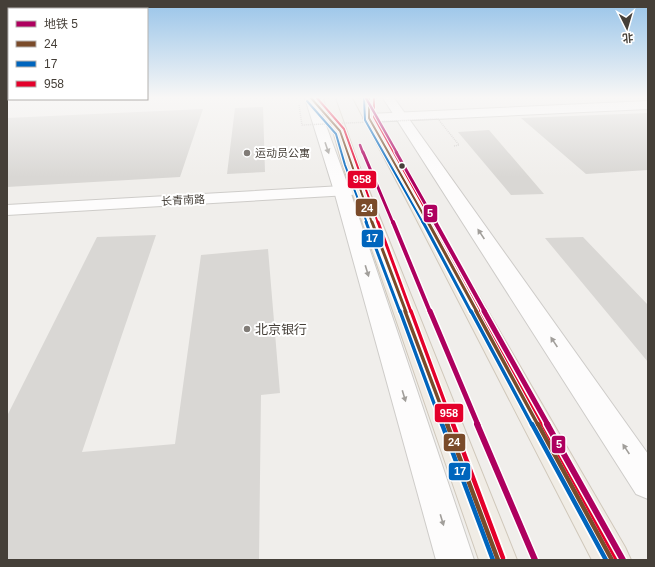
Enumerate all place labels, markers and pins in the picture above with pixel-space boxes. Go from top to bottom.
place label: 运动员公寓 [255,147,310,159]
marker: 运动员公寓 [242,148,252,158]
unlabelled marker [397,161,407,171]
place label: 北京银行 [255,322,307,337]
marker: 北京银行 [242,324,252,334]

